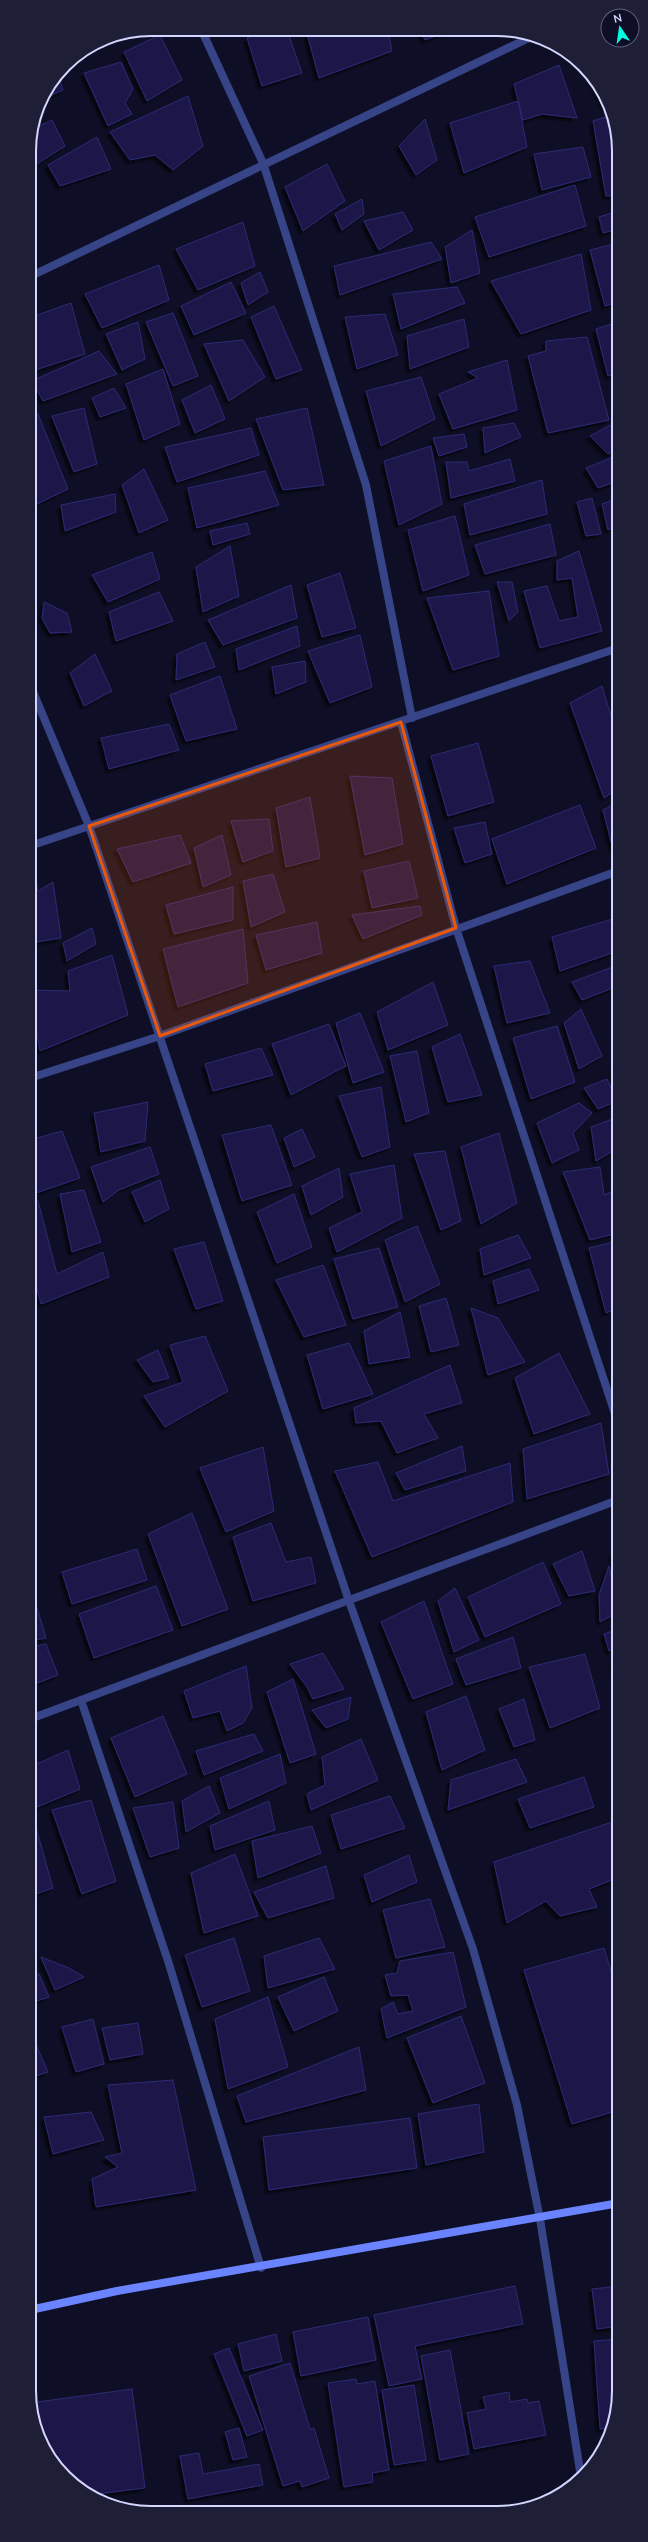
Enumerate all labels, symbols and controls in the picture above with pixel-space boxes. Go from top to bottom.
north arrow [600,8,640,48]
text: N [612,11,623,26]

